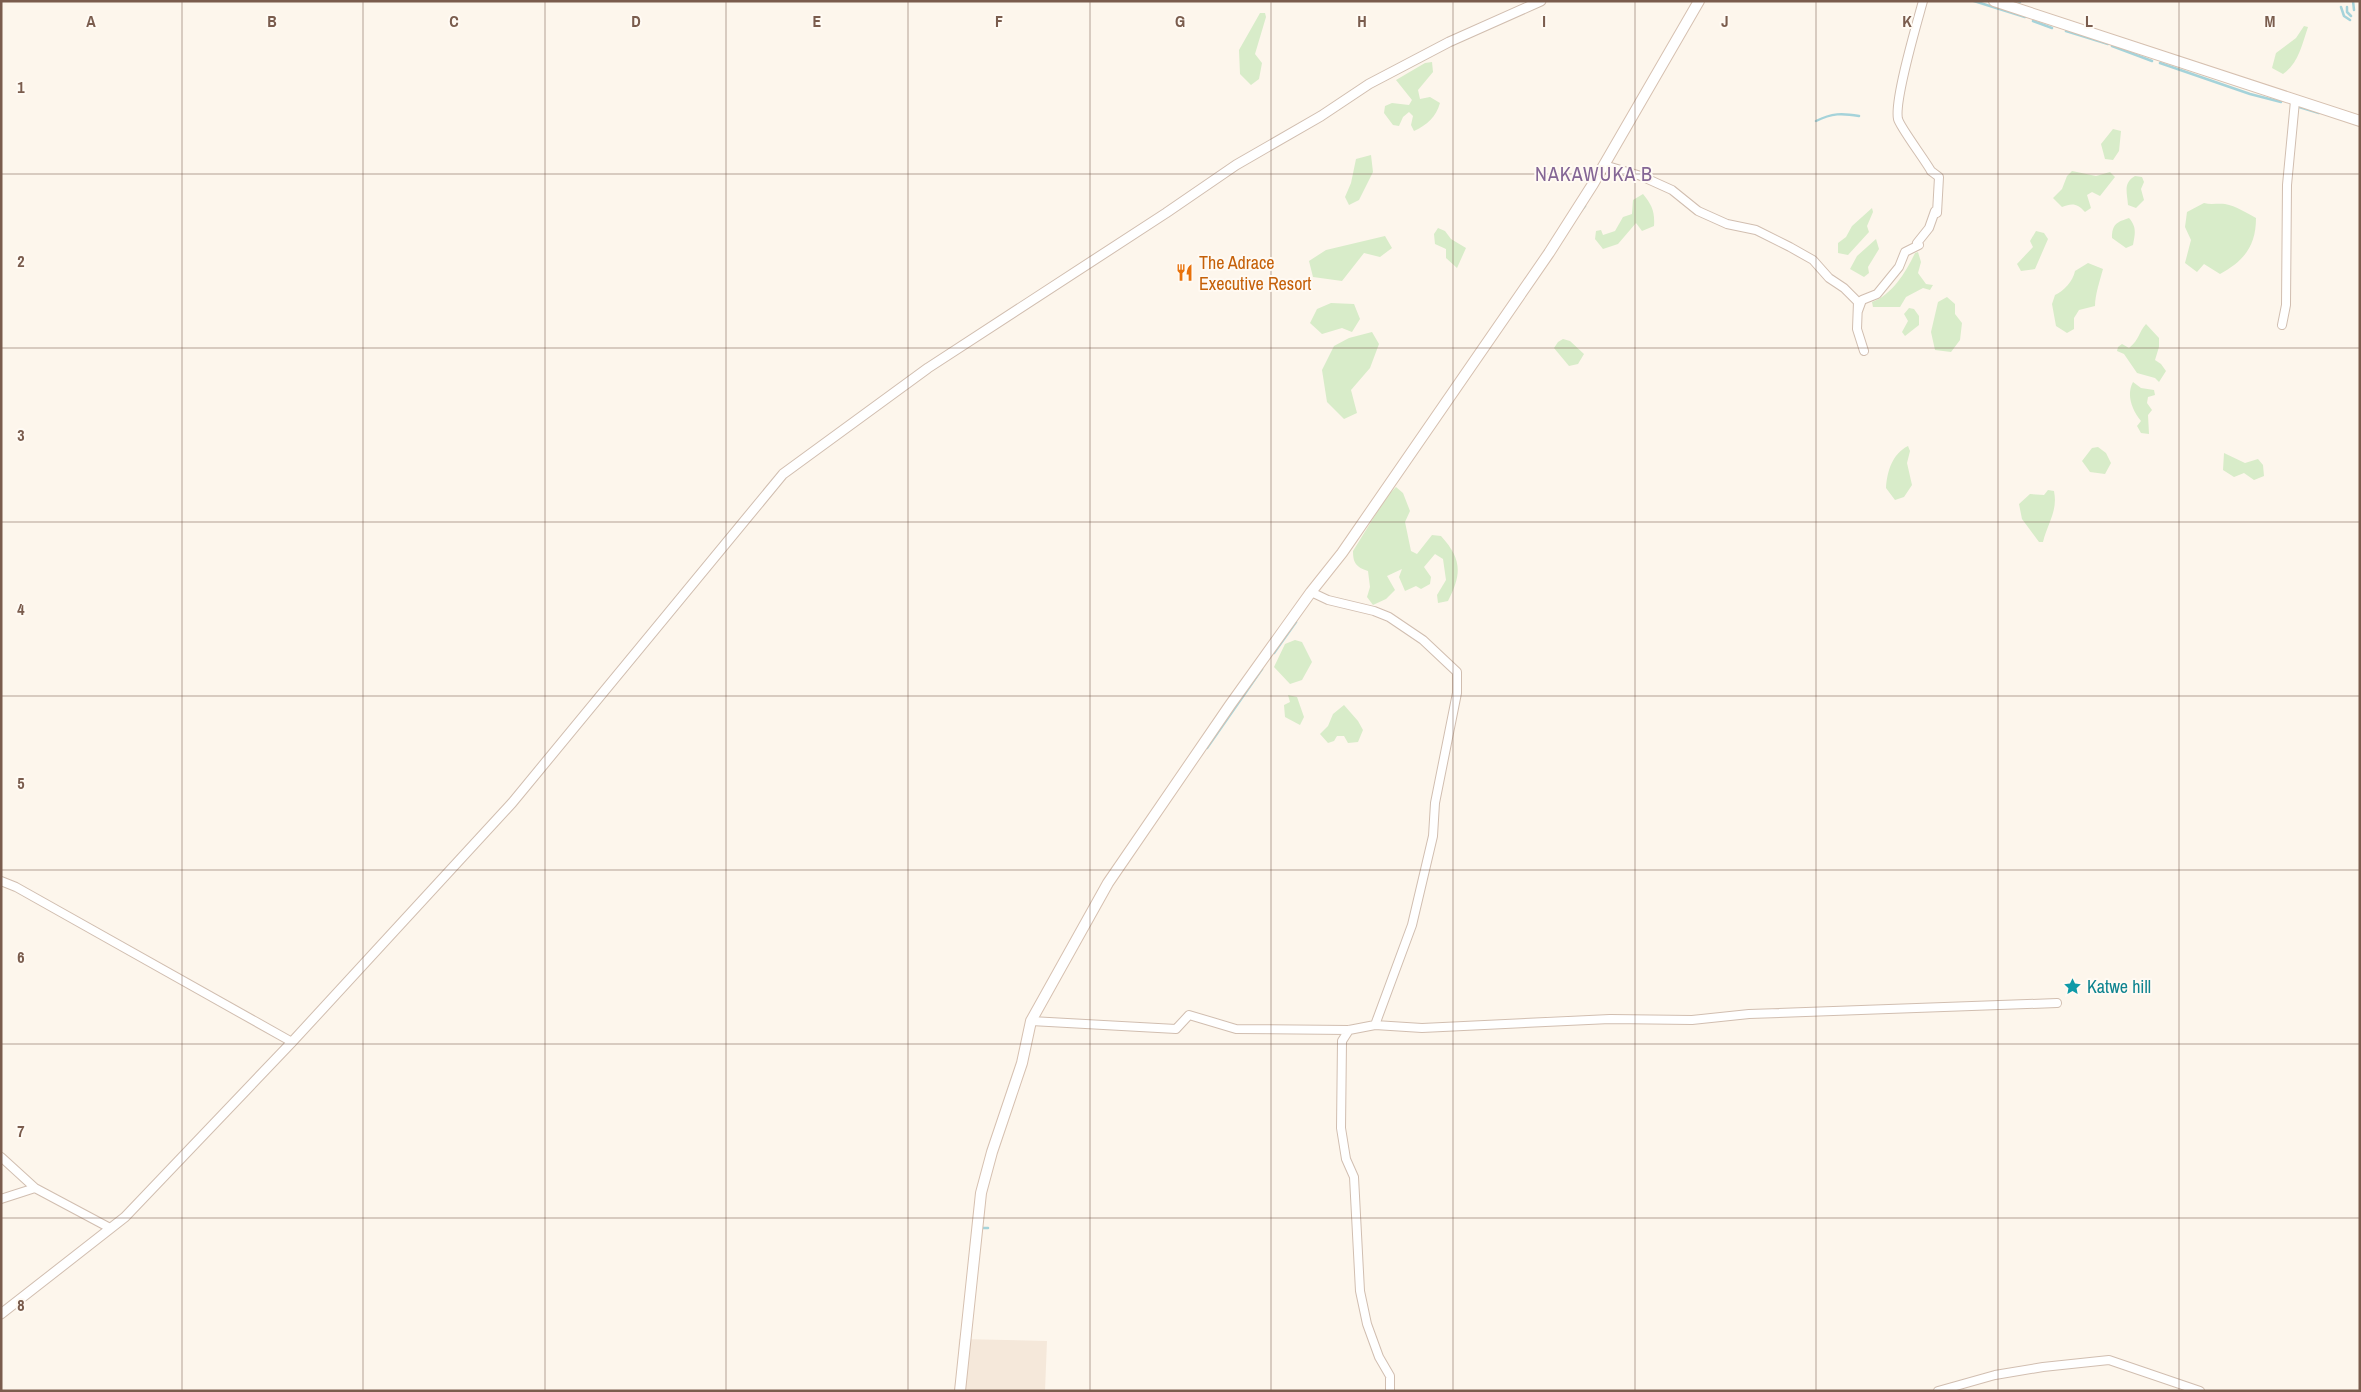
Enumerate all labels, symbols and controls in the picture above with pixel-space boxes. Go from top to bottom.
text: A [86,10,96,32]
text: B [267,10,277,32]
text: C [449,10,459,32]
text: D [631,10,641,32]
text: E [813,10,822,32]
text: F [995,10,1003,32]
text: G [1175,10,1185,32]
text: H [1357,10,1367,32]
text: I [1542,10,1546,32]
text: J [1721,10,1729,32]
text: K [1902,10,1912,32]
text: L [2085,10,2093,32]
text: M [2265,10,2276,32]
text: 1 [17,76,25,98]
district label: NAKAWUKA B [1535,160,1653,187]
text: 2 [17,250,25,272]
place label: The Adrace Executive Resort [1199,250,1311,296]
restaurant icon: The Adrace Executive Resort [1175,263,1195,283]
text: 3 [17,424,25,446]
text: 4 [17,598,25,620]
text: 5 [17,772,25,794]
text: 6 [17,946,25,968]
place label: Katwe hill [2087,974,2151,999]
place icon: Katwe hill [2063,977,2083,997]
text: 7 [17,1120,25,1142]
text: 8 [17,1294,25,1316]

